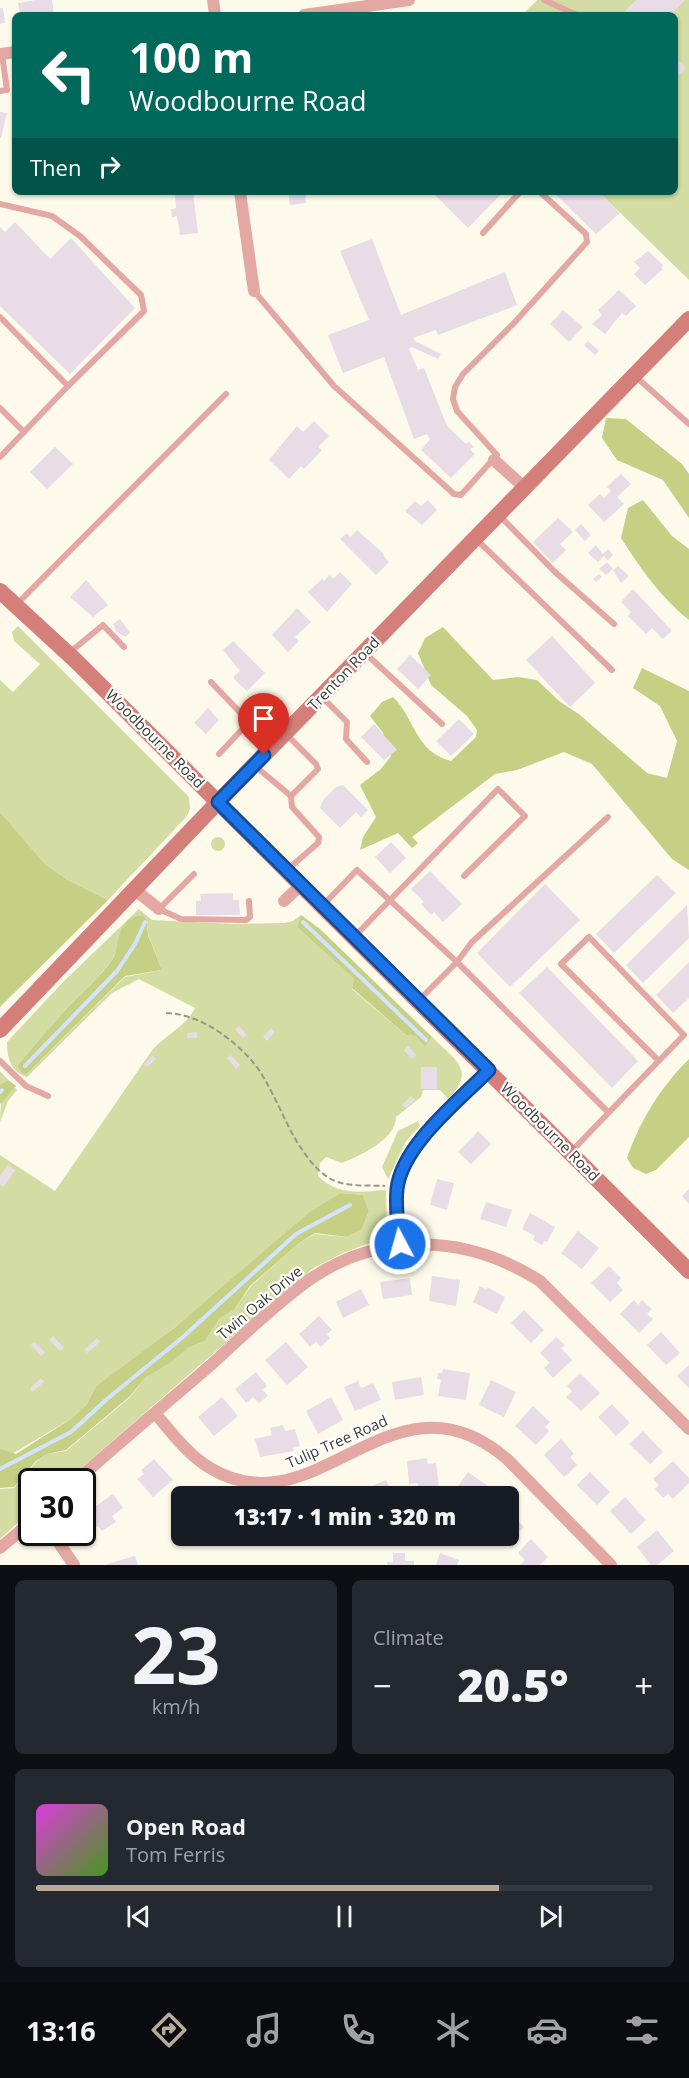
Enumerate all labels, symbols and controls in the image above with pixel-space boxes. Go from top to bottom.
text: 100 m [129,28,253,85]
icon: left [30,36,108,114]
text: Woodbourne Road [129,82,366,119]
icon: right [93,150,126,183]
text: Then [30,152,81,182]
street label: Trenton Road [303,632,384,715]
street label: Woodbourne Road [102,685,209,792]
pin [238,693,289,755]
icon: arrive [247,702,280,735]
street label: Woodbourne Road [497,1078,604,1185]
position arrow [368,1212,432,1276]
street label: Twin Oak Drive [213,1261,306,1344]
street label: Tulip Tree Road [283,1410,390,1472]
speed limit sign: 30 [18,1468,96,1546]
text: 13:17 · 1 min · 320 m [234,1501,456,1531]
text: 23 [131,1601,221,1707]
text: Climate [373,1624,444,1651]
text: 20.5° [457,1654,569,1715]
text: − [373,1663,392,1708]
text: + [634,1663,653,1708]
text: km/h [152,1693,200,1720]
text: Open Road [126,1811,246,1841]
text: Tom Ferris [126,1841,225,1868]
icon: previous [122,1900,155,1933]
icon: pause [328,1900,361,1933]
icon: next [534,1900,567,1933]
icon: directions [148,2009,190,2051]
icon: music [243,2009,285,2051]
icon: phone [337,2009,379,2051]
icon: climate [432,2009,474,2051]
icon: car [526,2009,568,2051]
icon: filters [621,2009,663,2051]
text: 13:16 [26,2012,96,2049]

